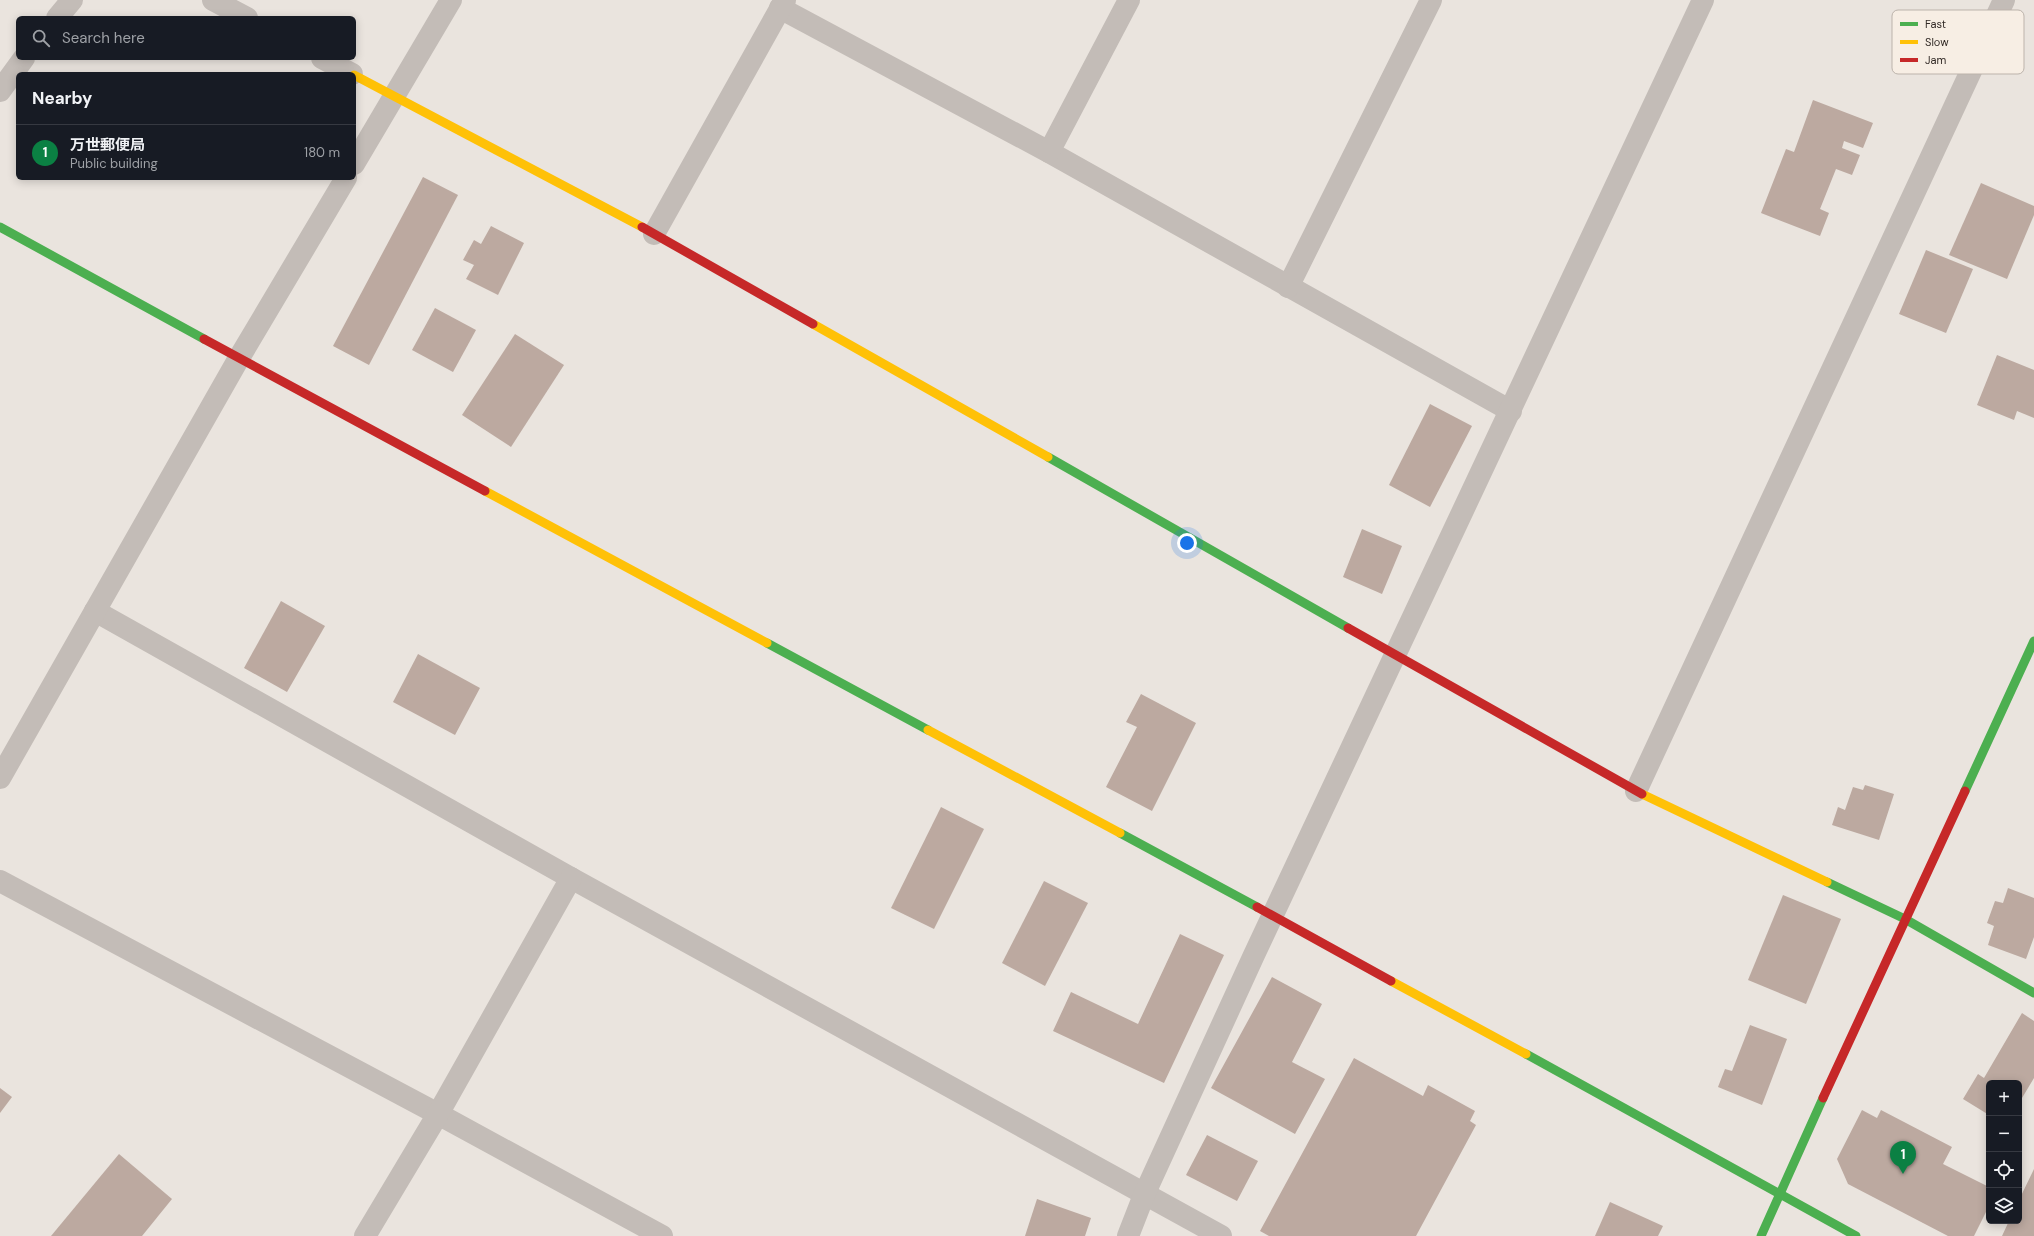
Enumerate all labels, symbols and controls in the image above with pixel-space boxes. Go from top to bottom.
legend [1892,10,2024,74]
search box [16,16,356,60]
text: Fast [1925,17,1946,31]
icon: search [30,27,52,49]
text: Search here [62,28,145,48]
text: Slow [1925,35,1949,49]
text: Jam [1925,53,1946,67]
text: Nearby [32,87,92,109]
text: 万世郵便局 [70,135,145,155]
text: 1 [43,144,47,161]
text: 180 m [304,144,340,161]
text: Public building [70,155,158,172]
your location [1177,533,1197,553]
map controls [1986,1080,2022,1224]
button: + [1986,1080,2022,1116]
button: − [1986,1116,2022,1152]
pin: 1 [1890,1141,1916,1174]
button: locate [1986,1152,2022,1188]
button: layers [1986,1188,2022,1224]

